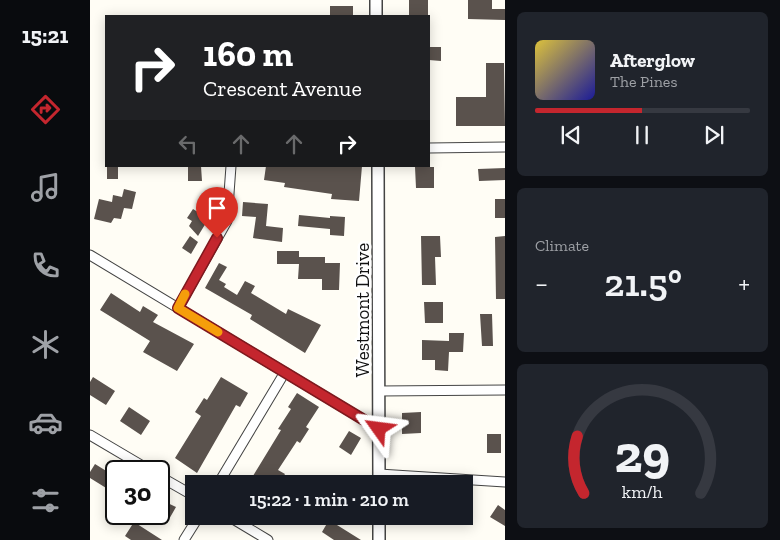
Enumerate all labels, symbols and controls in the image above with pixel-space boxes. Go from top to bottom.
text: 15:21 [22,22,68,49]
text: 160 m [203,33,293,75]
icon: right [120,35,185,100]
text: Afterglow [610,49,695,72]
text: The Pines [610,72,677,91]
text: Crescent Avenue [203,75,362,102]
icon: directions [28,92,63,127]
icon: previous [557,121,585,149]
icon: pause [628,121,656,149]
icon: next [700,121,728,149]
icon: left [174,130,202,158]
icon: ahead [227,130,255,158]
icon: ahead [280,130,308,158]
icon: right [333,130,361,158]
icon: music [28,170,63,205]
pin [196,187,238,238]
icon: arrive [203,194,231,222]
text: Climate [535,236,589,255]
street label: Westmont Drive [351,243,374,377]
icon: phone [28,248,63,283]
text: 21.5° [604,260,682,306]
text: − [535,267,548,300]
text: + [738,267,750,300]
icon: climate [28,327,63,362]
position arrow [352,402,404,454]
icon: car [28,405,63,440]
text: 29 [615,423,670,485]
speed limit sign: 30 [105,460,170,525]
text: km/h [622,481,663,503]
icon: filters [28,483,63,518]
text: 15:22 · 1 min · 210 m [249,488,409,511]

